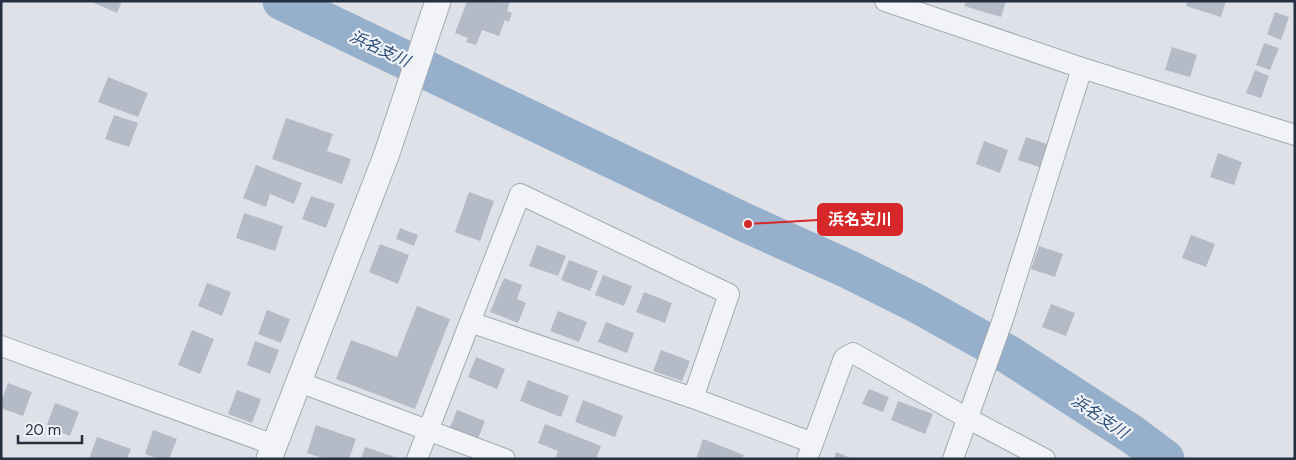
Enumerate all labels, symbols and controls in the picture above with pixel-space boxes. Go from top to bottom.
water label: 浜名支川 [346,25,415,72]
callout: 浜名支川 [818,204,902,235]
text: 浜名支川 [828,209,892,230]
water label: 浜名支川 [1067,390,1134,444]
scale bar [18,412,81,444]
text: 20 m [25,420,61,440]

